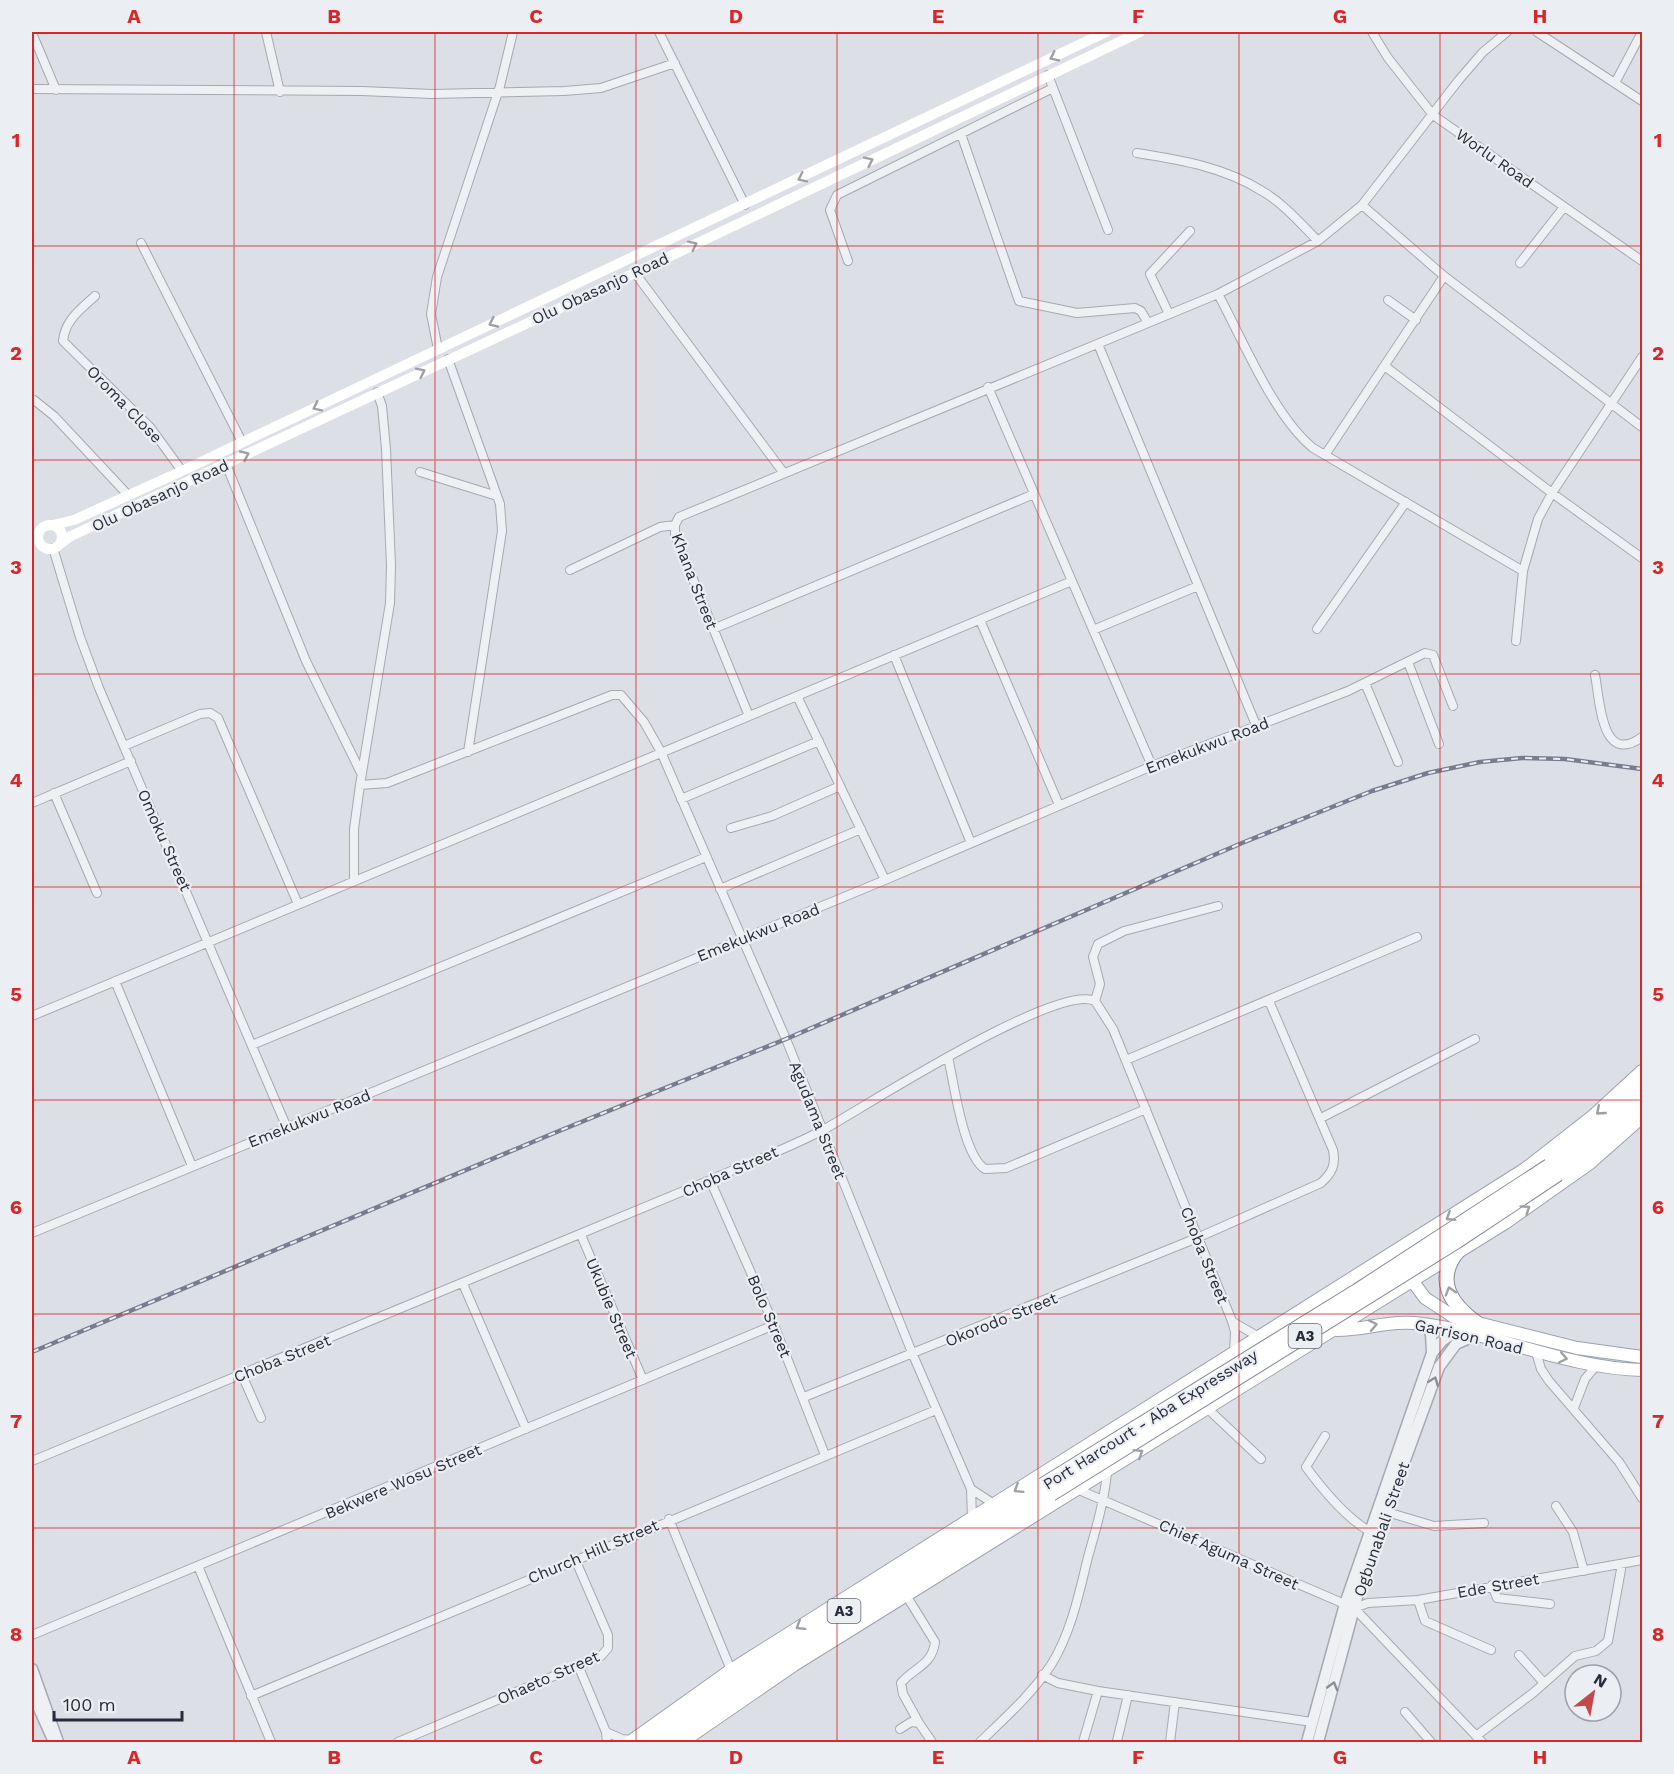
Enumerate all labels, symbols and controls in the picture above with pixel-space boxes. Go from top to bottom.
text: A [127,4,141,28]
text: B [327,4,341,28]
text: C [529,4,543,28]
text: D [729,4,743,28]
text: E [932,4,944,28]
text: F [1132,4,1144,28]
text: G [1333,4,1347,28]
text: H [1533,4,1547,28]
one-way arrow [1049,49,1060,61]
street label: Worlu Road [1452,125,1537,192]
text: 1 [12,128,20,152]
text: 1 [1654,128,1662,152]
one-way arrow [862,156,873,168]
one-way arrow [798,170,809,182]
one-way arrow [686,240,697,252]
street label: Olu Obasanjo Road [529,248,672,329]
one-way arrow [488,316,499,328]
text: 2 [10,341,22,365]
text: 2 [1652,341,1664,365]
street label: Oroma Close [83,362,166,447]
one-way arrow [414,367,425,379]
one-way arrow [312,399,323,411]
one-way arrow [238,451,249,463]
street label: Olu Obasanjo Road [89,455,232,536]
street label: Khana Street [667,530,722,632]
text: 3 [10,555,22,579]
text: 3 [1652,555,1664,579]
street label: Emekukwu Road [1143,713,1271,778]
text: 4 [10,768,23,792]
text: 4 [1652,768,1665,792]
street label: Omoku Street [134,786,196,894]
street label: Emekukwu Road [694,899,822,966]
text: 5 [10,982,22,1006]
text: 5 [1652,982,1664,1006]
street label: Agudama Street [785,1058,850,1182]
street label: Emekukwu Road [245,1085,373,1152]
one-way arrow [1596,1103,1607,1114]
street label: Choba Street [679,1142,781,1201]
text: 6 [10,1195,22,1219]
text: 6 [1652,1195,1664,1219]
street label: Choba Street [1176,1204,1233,1307]
one-way arrow [1519,1205,1530,1216]
one-way arrow [1445,1209,1456,1220]
street label: Ukubie Street [582,1255,641,1362]
street label: Bolo Street [744,1272,796,1361]
one-way arrow [1445,1286,1457,1297]
street label: Okorodo Street [942,1288,1060,1351]
street label: Garrison Road [1413,1315,1525,1358]
one-way arrow [1367,1319,1377,1332]
road number: A3 [1288,1324,1322,1348]
street label: Choba Street [231,1330,334,1387]
street label: Port Harcourt - Aba Expressway [1039,1345,1262,1494]
one-way arrow [1558,1351,1568,1364]
one-way arrow [1427,1377,1439,1388]
text: 7 [10,1409,22,1433]
text: 7 [1652,1409,1664,1433]
street label: Bekwere Wosu Street [322,1440,485,1523]
one-way arrow [1133,1448,1143,1460]
street label: Ogbunabali Street [1350,1459,1414,1599]
one-way arrow [1014,1481,1024,1493]
street label: Church Hill Street [525,1515,662,1588]
street label: Chief Aguma Street [1156,1515,1302,1594]
street label: Ede Street [1456,1569,1541,1602]
road number: A3 [828,1599,860,1623]
one-way arrow [795,1618,806,1629]
text: 8 [10,1622,22,1646]
text: 8 [1652,1622,1664,1646]
street label: Ohaeto Street [494,1646,602,1708]
north arrow [1563,1663,1623,1723]
text: N [1590,1669,1610,1692]
one-way arrow [1326,1681,1338,1692]
scale bar [54,1684,182,1722]
text: 100 m [63,1694,116,1715]
text: A [127,1745,141,1769]
text: B [327,1745,341,1769]
text: C [529,1745,543,1769]
text: D [729,1745,743,1769]
text: E [932,1745,944,1769]
text: F [1132,1745,1144,1769]
text: G [1333,1745,1347,1769]
text: H [1533,1745,1547,1769]

